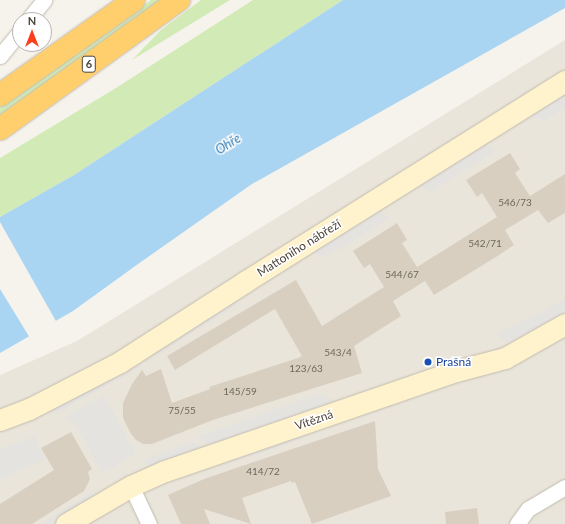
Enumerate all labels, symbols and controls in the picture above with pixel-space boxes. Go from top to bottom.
north arrow [12,12,52,52]
text: N [28,14,36,27]
road number: 6 [81,55,97,73]
water label: Ohře [212,130,244,158]
house number: 546/73 [498,197,532,209]
street label: Mattoniho nábřeží [254,216,344,280]
house number: 542/71 [468,238,502,250]
house number: 544/67 [385,269,419,281]
house number: 543/4 [324,347,352,359]
place label: Prašná [436,355,471,369]
marker: Prašná [423,357,433,367]
house number: 123/63 [289,363,323,375]
house number: 145/59 [223,386,257,398]
house number: 75/55 [168,405,196,417]
street label: Vítězná [293,407,335,433]
house number: 414/72 [246,466,280,478]

